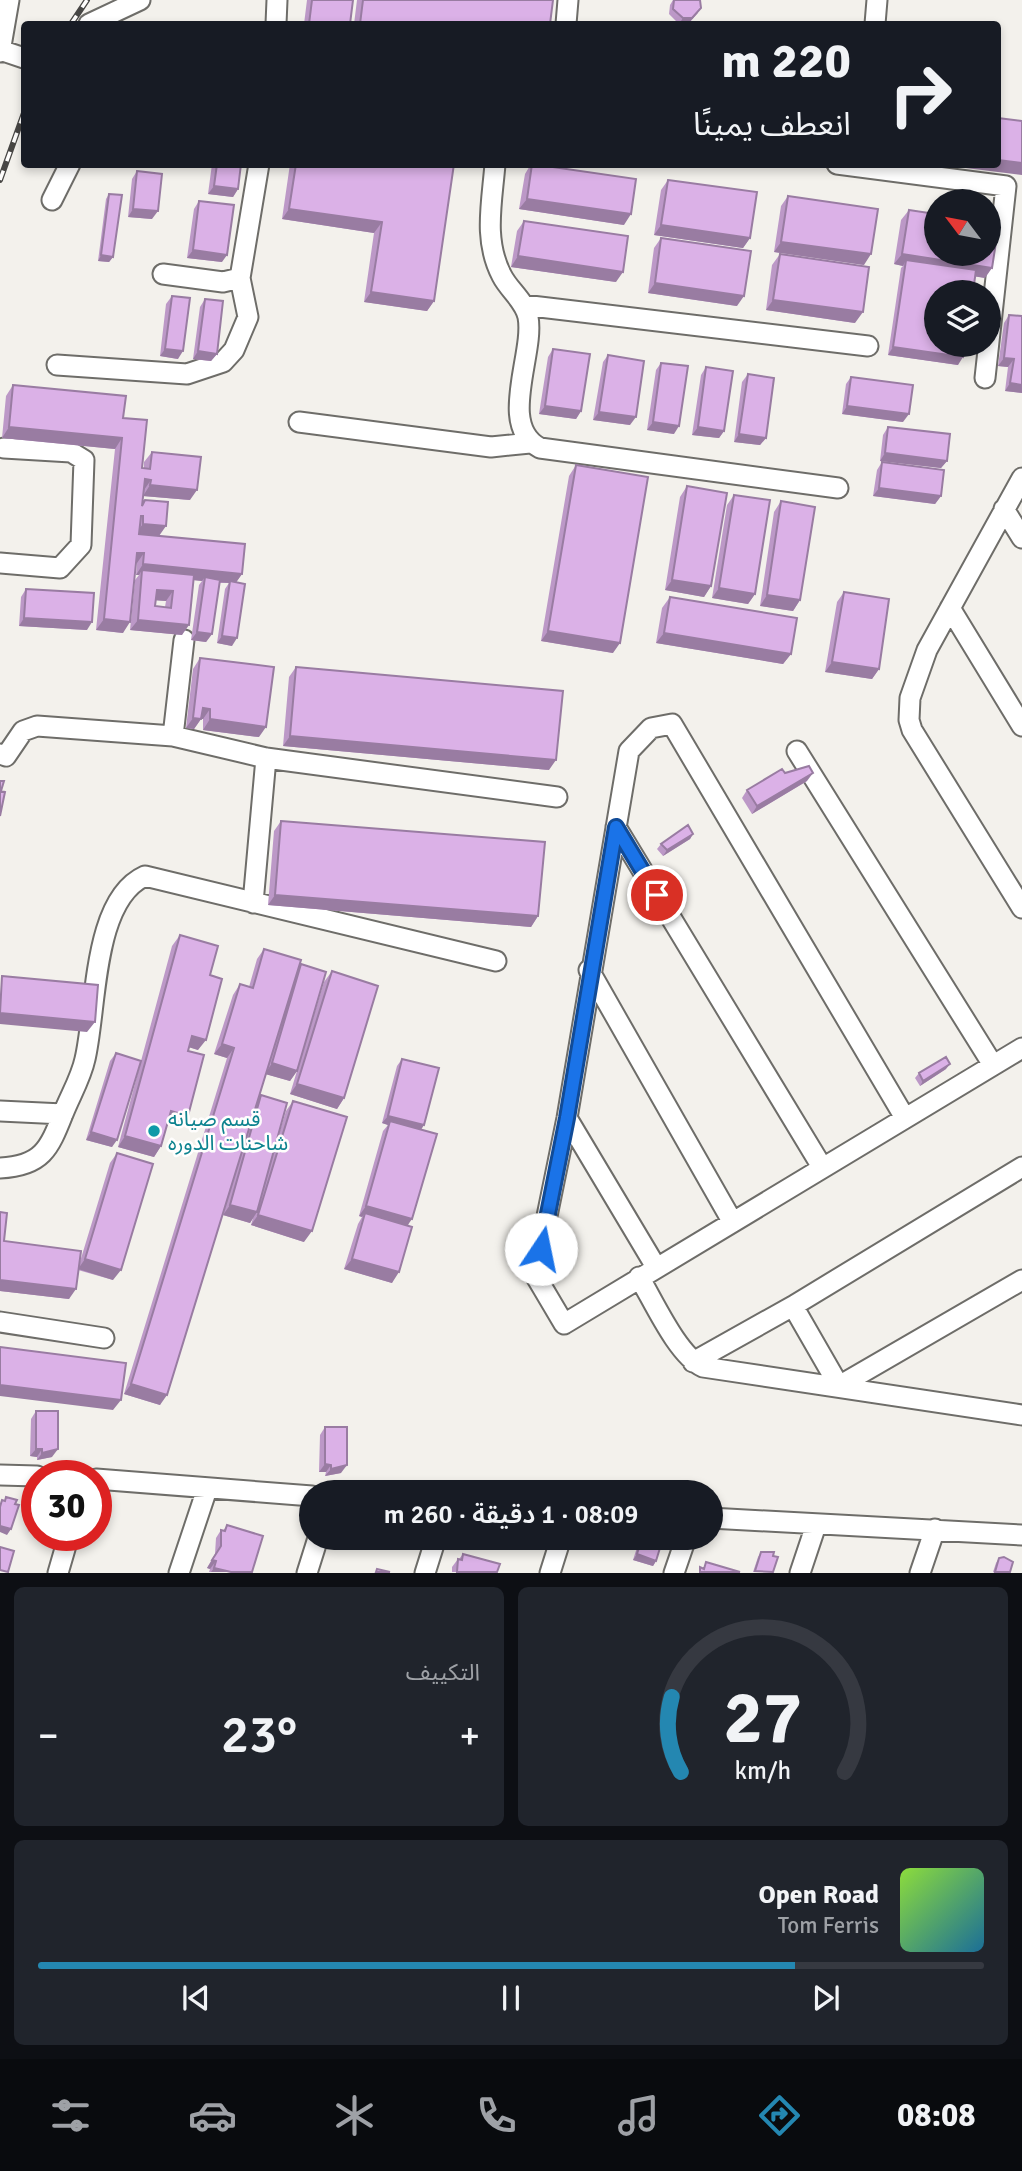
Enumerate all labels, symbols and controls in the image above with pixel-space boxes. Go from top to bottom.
text: 220 m [721,31,851,91]
icon: right [875,49,966,140]
text: انعطف يمينًا [693,105,851,144]
north arrow [924,189,1001,266]
map controls [924,189,1001,357]
button: layers [924,280,1001,357]
pin [627,865,687,925]
icon: arrive [638,876,676,914]
place label: قسم صيانه شاحنات الدوره [168,1106,288,1156]
marker: قسم صيانه شاحنات الدوره [146,1123,162,1139]
position arrow [504,1212,578,1286]
speed limit sign: 30 [21,1460,112,1551]
text: 08:09 · 1 دقيقة · 260 m [384,1499,638,1531]
text: التكييف [406,1658,480,1687]
text: 27 [724,1675,802,1764]
text: 23° [221,1703,297,1767]
text: − [38,1712,59,1759]
text: + [459,1712,480,1759]
text: km/h [735,1755,791,1786]
text: Open Road [758,1879,879,1911]
text: Tom Ferris [778,1911,879,1940]
icon: previous [177,1979,215,2017]
icon: pause [492,1979,530,2017]
icon: next [807,1979,845,2017]
icon: filters [46,2091,95,2140]
icon: car [188,2091,237,2140]
icon: climate [330,2091,379,2140]
icon: phone [472,2091,521,2140]
icon: music [614,2091,663,2140]
icon: directions [755,2091,804,2140]
text: 08:08 [897,2096,976,2135]

